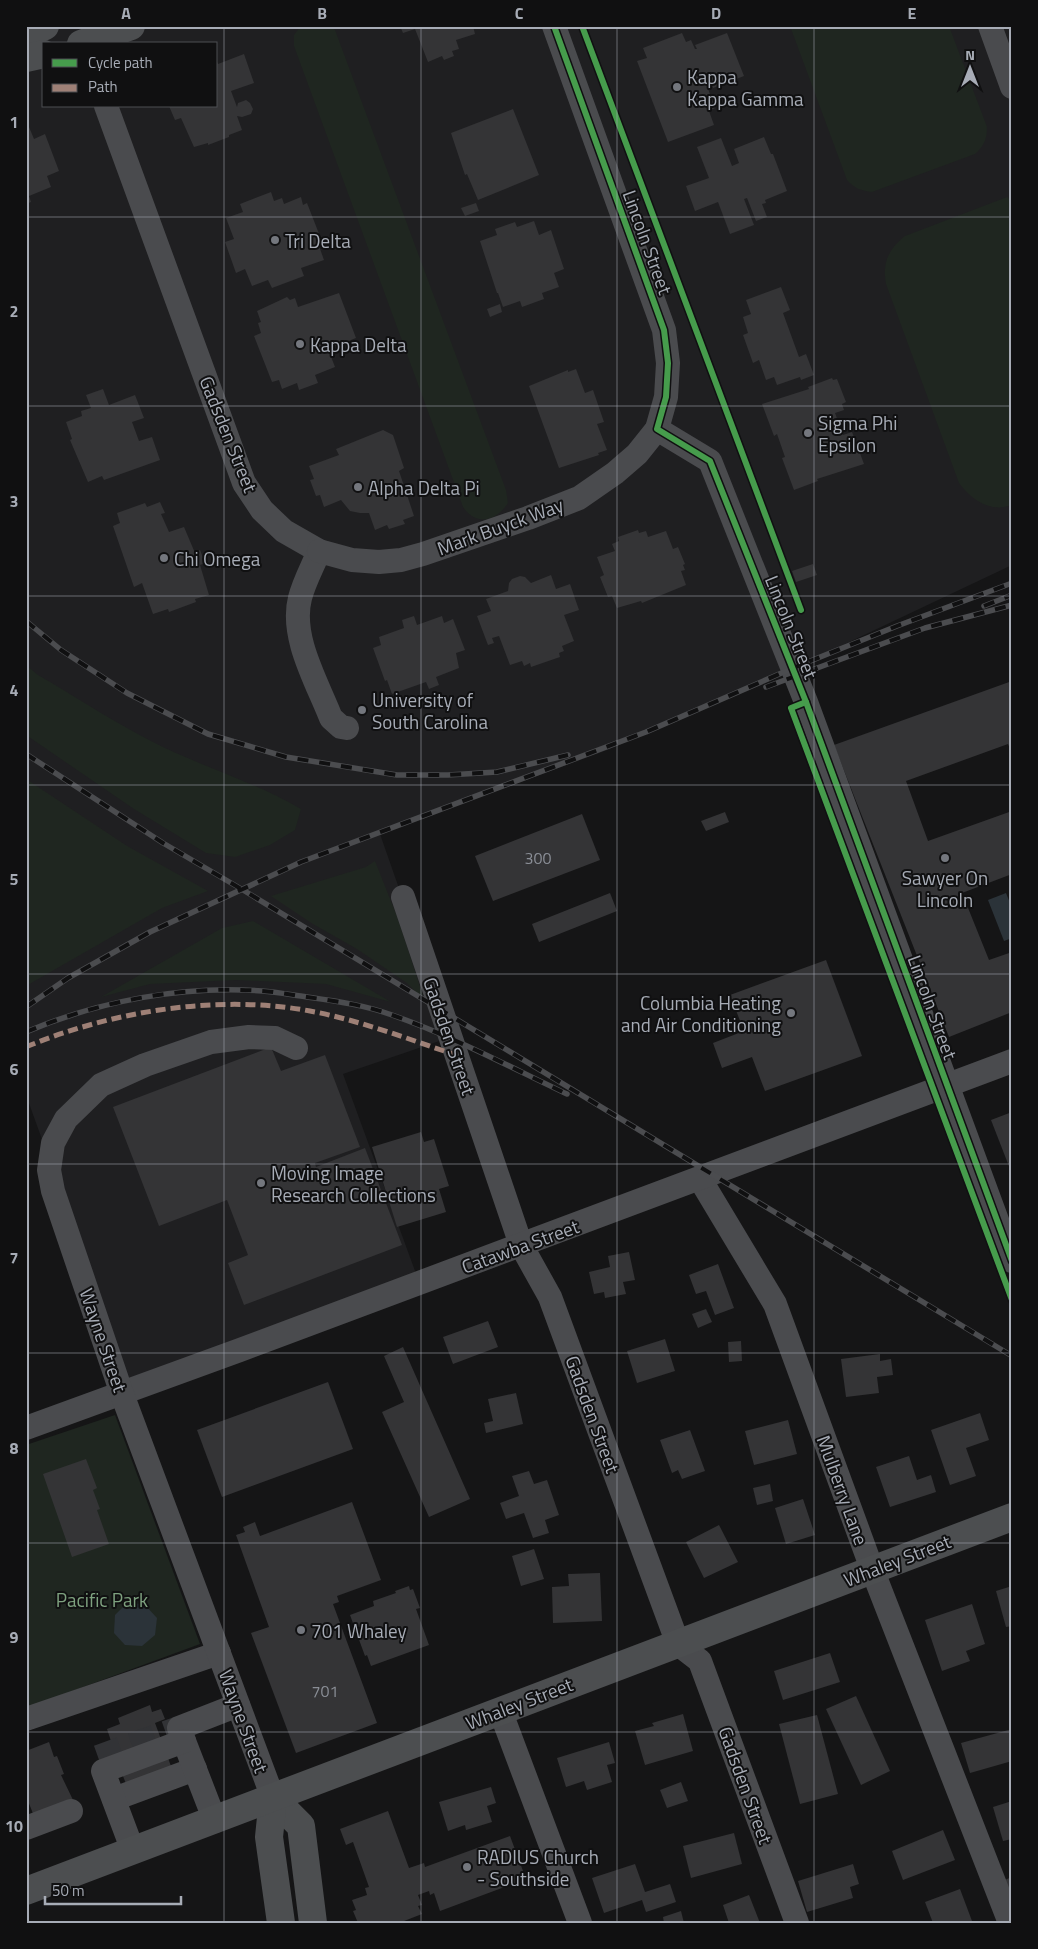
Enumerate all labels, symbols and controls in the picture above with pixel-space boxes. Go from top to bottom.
text: A [121,1,131,25]
text: B [317,1,327,25]
text: C [515,1,524,25]
text: D [711,1,721,25]
text: E [908,1,917,25]
legend [42,42,218,108]
north arrow [946,42,996,92]
text: N [965,44,975,65]
text: Cycle path [88,51,153,74]
place label: Kappa Kappa Gamma [687,62,804,113]
text: Path [88,75,118,98]
marker: Kappa Kappa Gamma [671,81,683,93]
text: 1 [10,110,18,134]
street label: Lincoln Street [616,186,680,299]
place label: Tri Delta [285,226,351,255]
marker: Tri Delta [269,234,281,246]
text: 2 [10,299,18,323]
place label: Kappa Delta [310,330,407,359]
marker: Kappa Delta [294,338,306,350]
street label: Gadsden Street [192,371,266,497]
place label: Sigma Phi Epsilon [818,408,897,459]
marker: Sigma Phi Epsilon [802,427,814,439]
place label: Alpha Delta Pi [368,473,480,502]
marker: Alpha Delta Pi [352,481,364,493]
text: 3 [10,489,18,513]
street label: Mark Buyck Way [433,490,567,562]
place label: Chi Omega [174,544,261,573]
marker: Chi Omega [158,552,170,564]
street label: Lincoln Street [758,571,826,683]
text: 4 [10,678,19,702]
place label: University of South Carolina [372,685,488,736]
marker: University of South Carolina [356,704,368,716]
house number: 300 [525,846,551,870]
marker: Sawyer On Lincoln [939,852,951,864]
place label: Sawyer On Lincoln [902,863,988,914]
text: 5 [10,867,19,891]
street label: Lincoln Street [901,951,965,1064]
street label: Gadsden Street [416,973,484,1099]
place label: Columbia Heating and Air Conditioning [621,988,781,1039]
marker: Columbia Heating and Air Conditioning [785,1007,797,1019]
text: 6 [10,1057,19,1081]
place label: Moving Image Research Collections [271,1158,436,1209]
marker: Moving Image Research Collections [255,1177,267,1189]
street label: Catawba Street [457,1211,583,1281]
text: 7 [10,1246,18,1270]
street label: Wayne Street [73,1284,135,1396]
street label: Gadsden Street [558,1351,628,1477]
street label: Mulberry Lane [810,1431,876,1549]
text: 8 [10,1436,19,1460]
street label: Whaley Street [839,1526,955,1594]
park label: Pacific Park [56,1585,148,1614]
place label: 701 Whaley [311,1616,407,1645]
marker: 701 Whaley [295,1624,307,1636]
text: 9 [10,1625,19,1649]
street label: Wayne Street [212,1665,276,1777]
street label: Whaley Street [461,1669,577,1737]
house number: 701 [312,1679,338,1703]
street label: Gadsden Street [711,1722,781,1848]
text: 10 [5,1814,23,1838]
place label: RADIUS Church - Southside [477,1842,599,1893]
marker: RADIUS Church - Southside [461,1861,473,1873]
scale bar [45,1874,181,1906]
text: 50 m [52,1879,85,1902]

